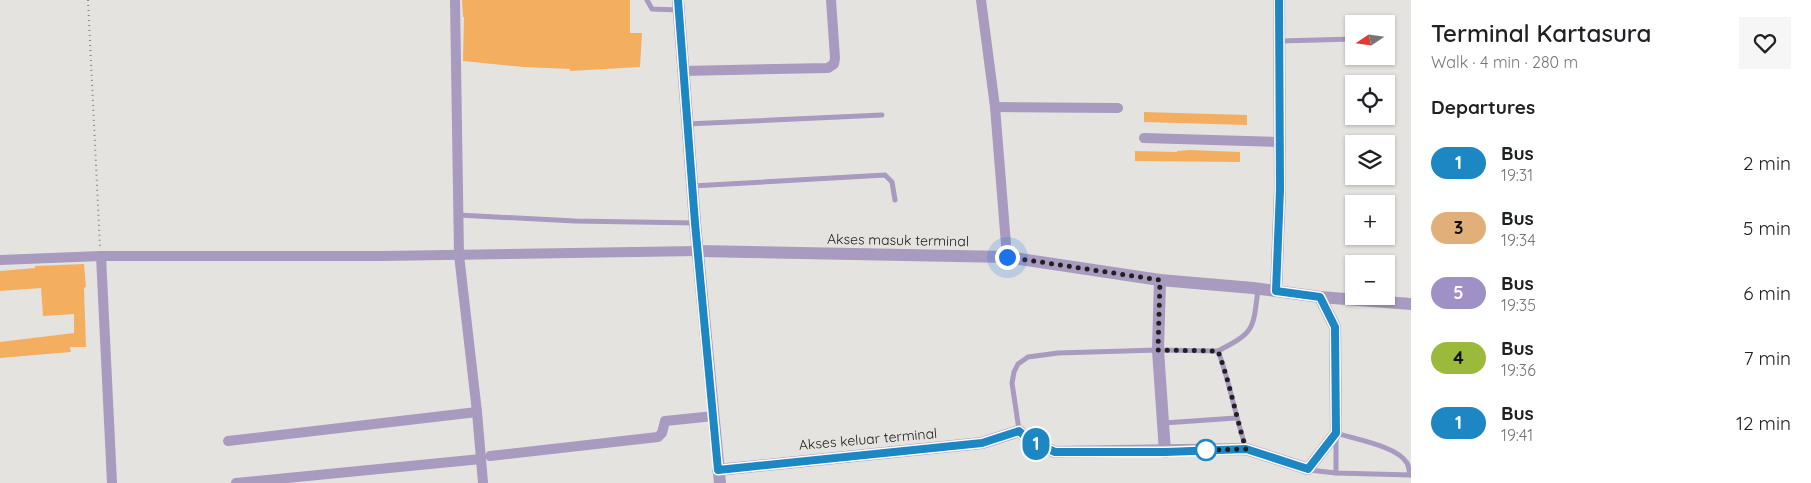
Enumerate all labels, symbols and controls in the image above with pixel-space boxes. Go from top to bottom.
north arrow [1345,15,1395,65]
map controls [1345,15,1395,305]
button: heart [1739,17,1791,69]
text: Terminal Kartasura [1431,18,1652,48]
text: Walk · 4 min · 280 m [1431,52,1578,72]
button: locate [1345,75,1395,125]
text: Departures [1431,95,1535,119]
button: layers [1345,135,1395,185]
text: Bus [1501,141,1534,165]
text: 1 [1455,151,1462,174]
text: 2 min [1743,151,1791,175]
text: 19:31 [1501,165,1533,185]
button: + [1345,195,1395,245]
text: Bus [1501,206,1534,230]
text: 3 [1454,216,1463,239]
text: 5 min [1743,216,1791,240]
street label: Akses masuk terminal [827,230,969,250]
text: 19:34 [1501,230,1536,250]
your location [995,245,1020,270]
button: − [1345,255,1395,305]
text: Bus [1501,271,1534,295]
text: 5 [1453,281,1464,304]
text: 6 min [1743,281,1791,305]
text: 19:35 [1501,295,1536,315]
text: Bus [1501,336,1534,360]
text: 4 [1453,346,1464,369]
text: 7 min [1744,346,1791,370]
text: 19:36 [1501,360,1536,380]
text: Bus [1501,401,1534,425]
text: 1 [1455,411,1462,434]
text: 12 min [1736,411,1791,435]
street label: Akses keluar terminal [798,424,938,454]
text: 19:41 [1501,425,1533,445]
line badge: 1 [1020,428,1052,460]
text: 1 [1032,432,1040,455]
unlabelled marker [1195,439,1217,461]

